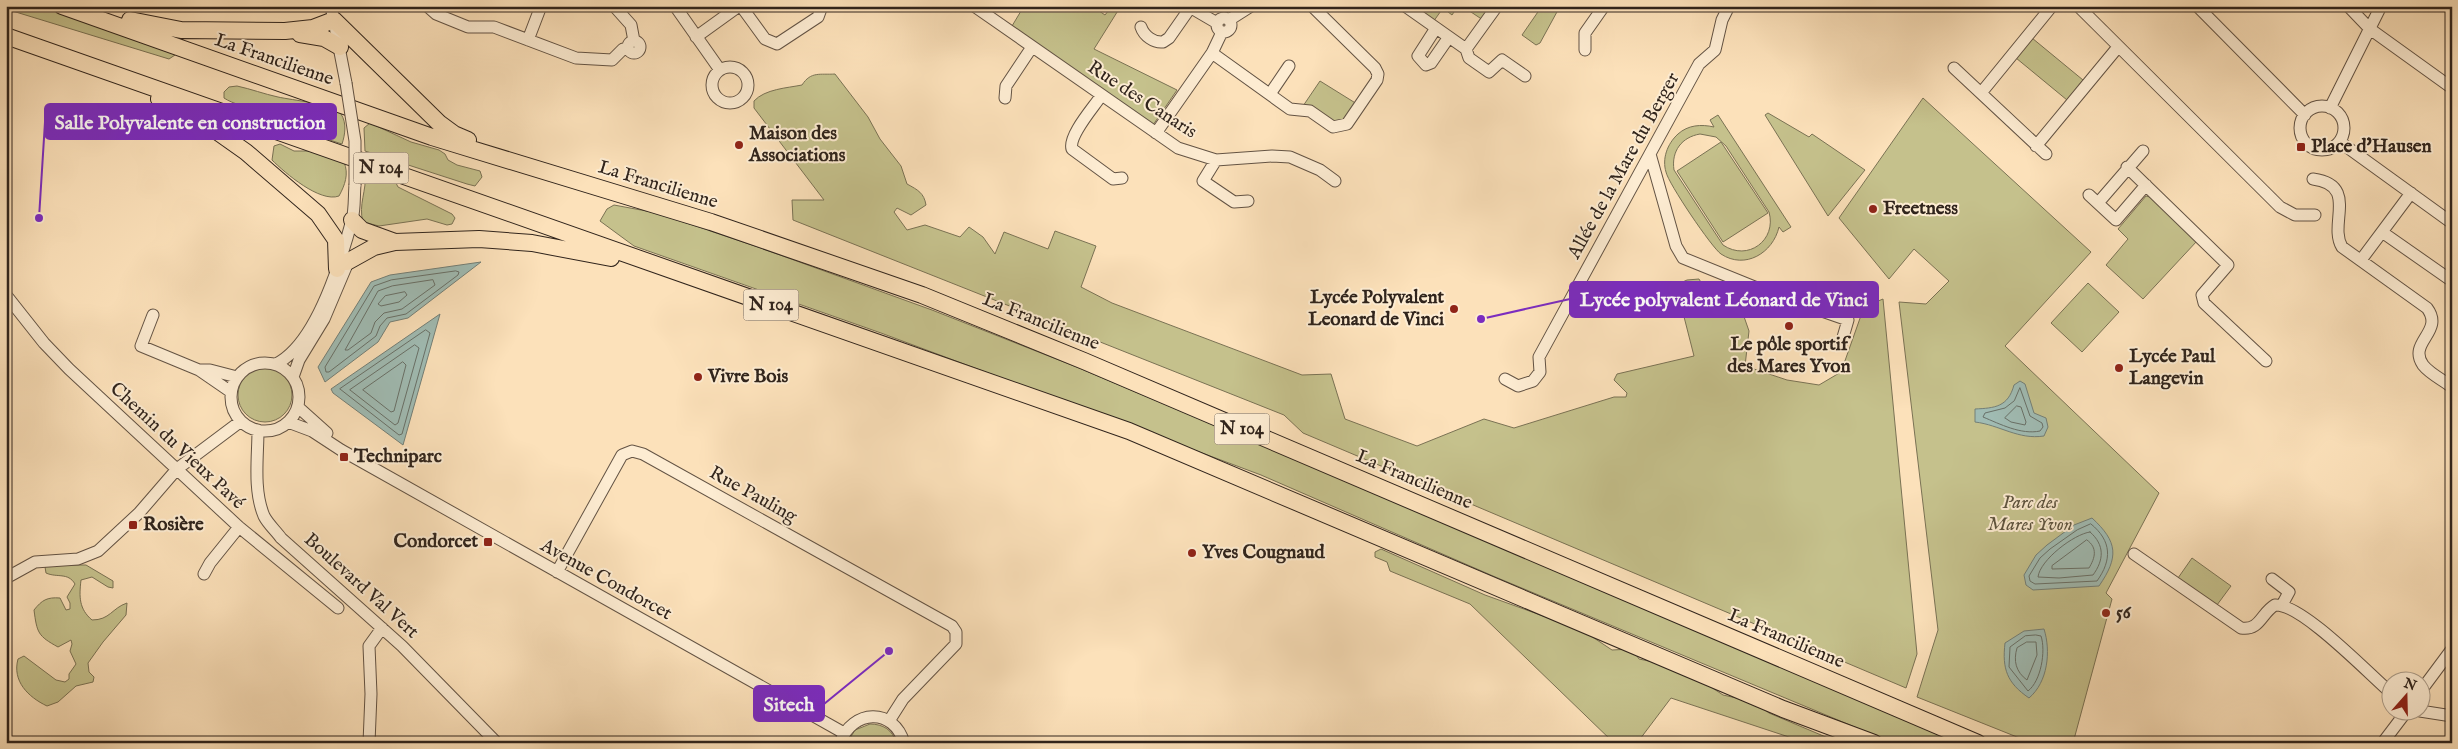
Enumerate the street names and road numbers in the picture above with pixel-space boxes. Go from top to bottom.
street label: La Francilienne [211,28,337,92]
street label: Rue des Canaris [1083,56,1201,144]
street label: Allée de la Mare du Berger [1562,68,1685,264]
road number: N 104 [354,152,408,184]
street label: La Francilienne [595,155,721,215]
street label: La Francilienne [979,288,1103,356]
road number: N 104 [744,290,798,320]
street label: Chemin du Vieux Pavé [105,377,250,515]
road number: N 104 [1214,414,1270,444]
street label: La Francilienne [1352,445,1476,515]
street label: Rue Pauling [705,461,802,529]
street label: Boulevard Val Vert [298,528,424,644]
street label: Avenue Condorcet [535,533,676,626]
street label: La Francilienne [1724,604,1848,674]

